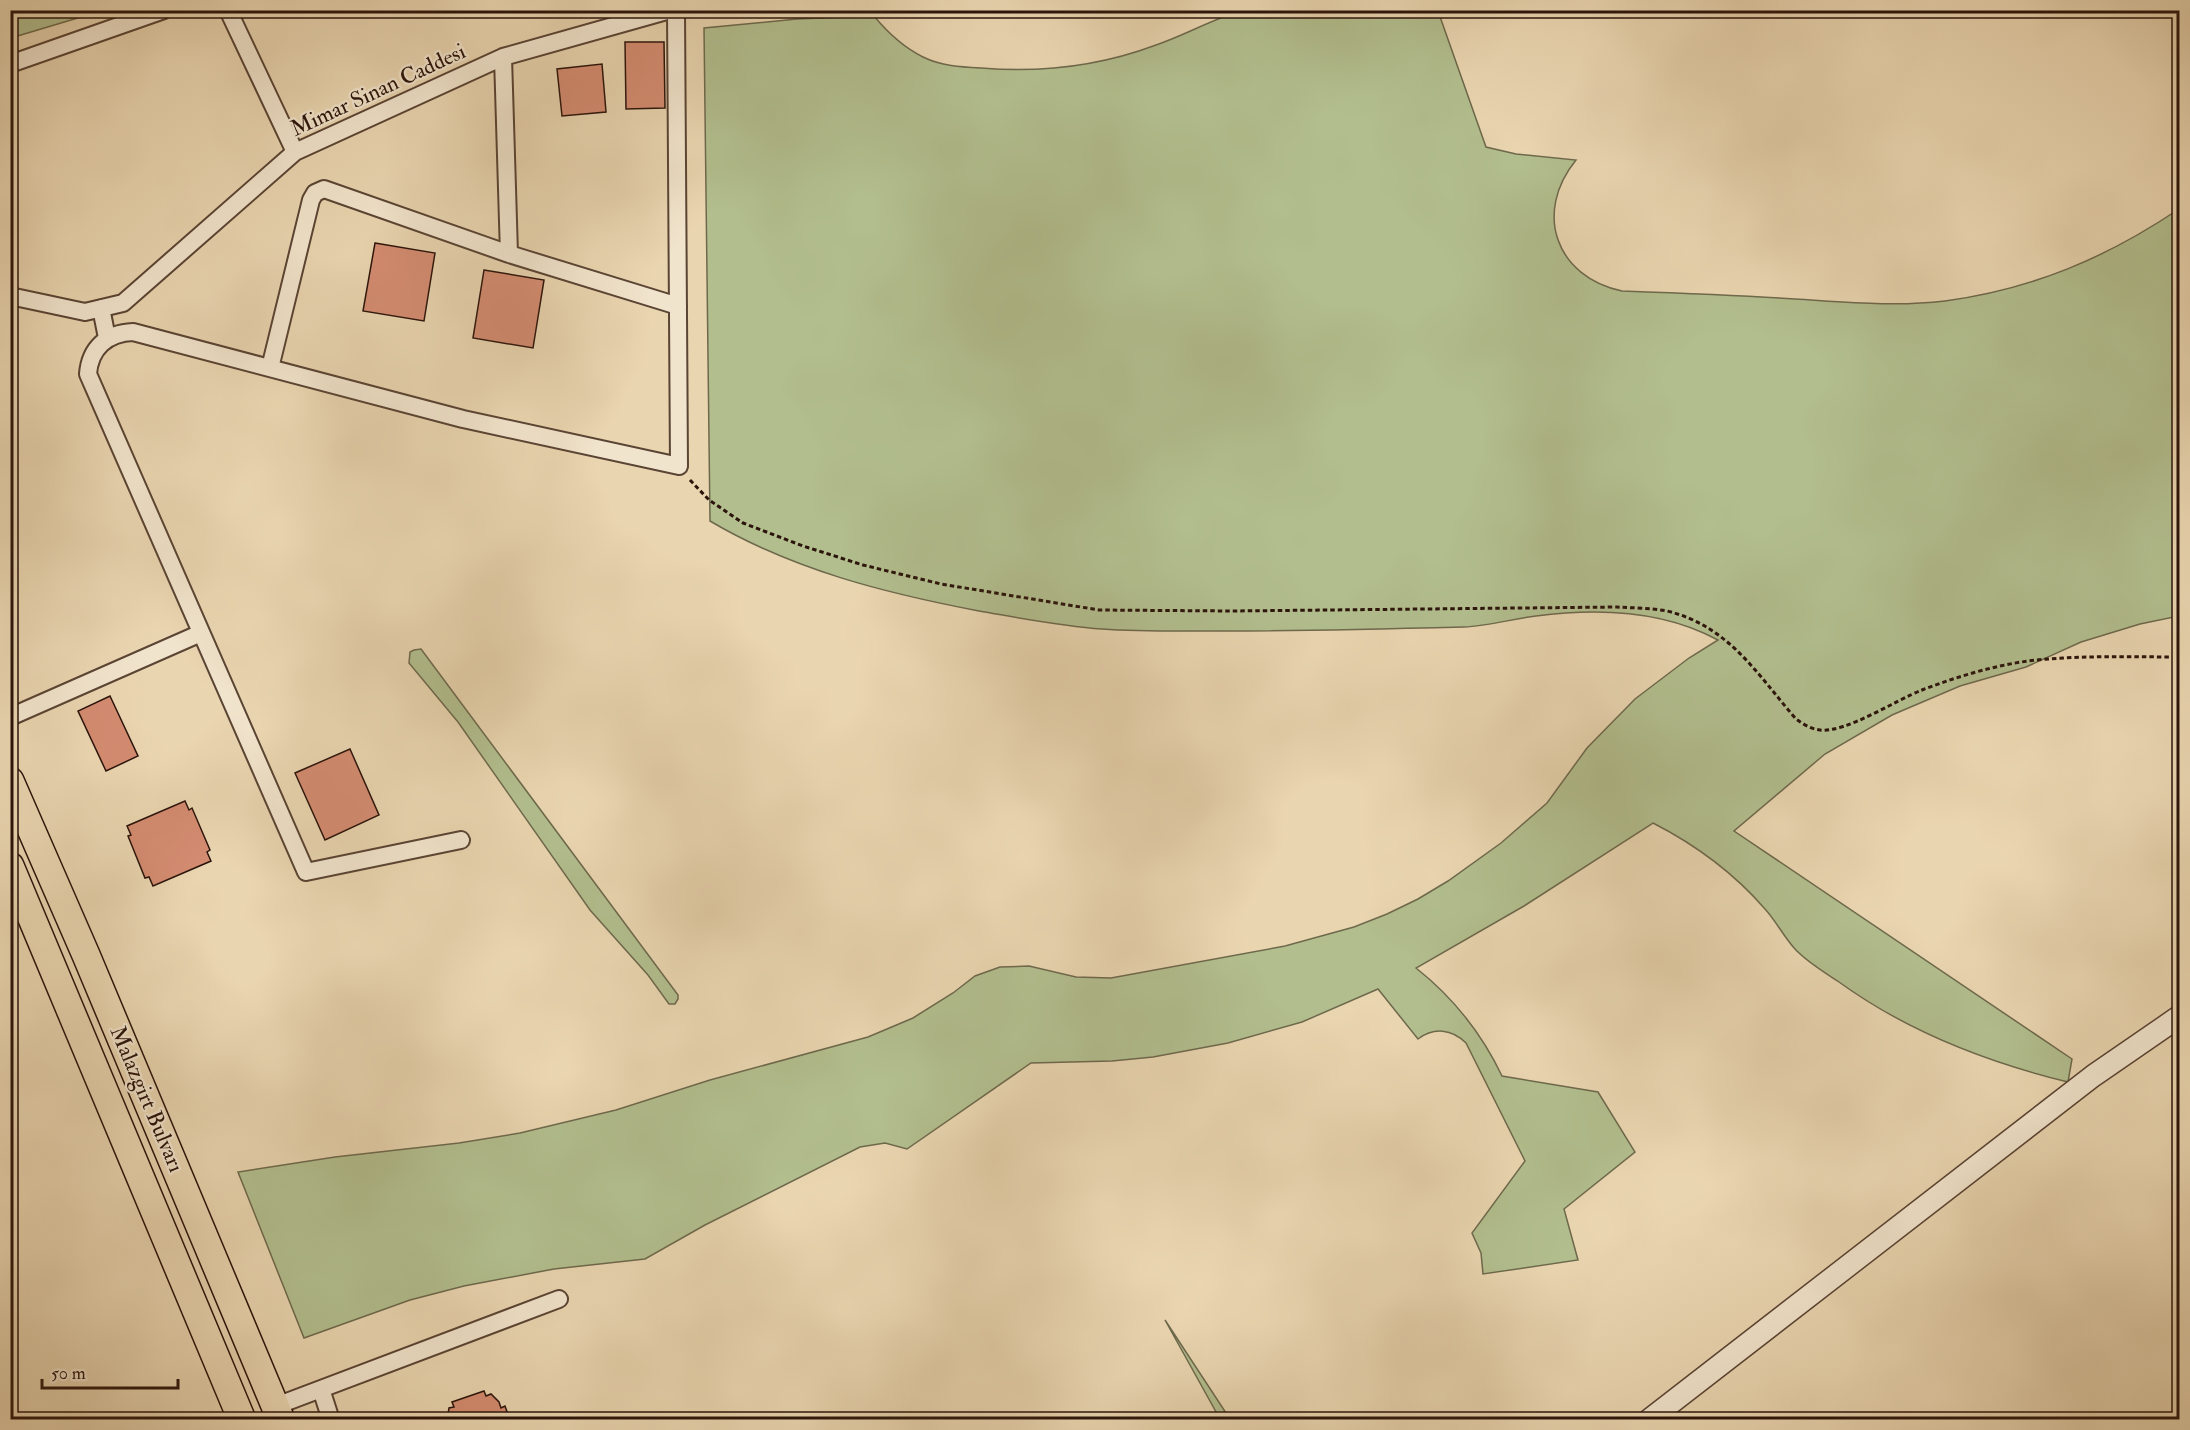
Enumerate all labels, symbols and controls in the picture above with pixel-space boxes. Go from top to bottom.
street label: Mimar Sinan Caddesi [286,37,470,143]
street label: Malazgirt Bulvarı [104,1022,190,1176]
scale bar [42,1352,178,1390]
text: 50 m [51,1362,86,1385]

